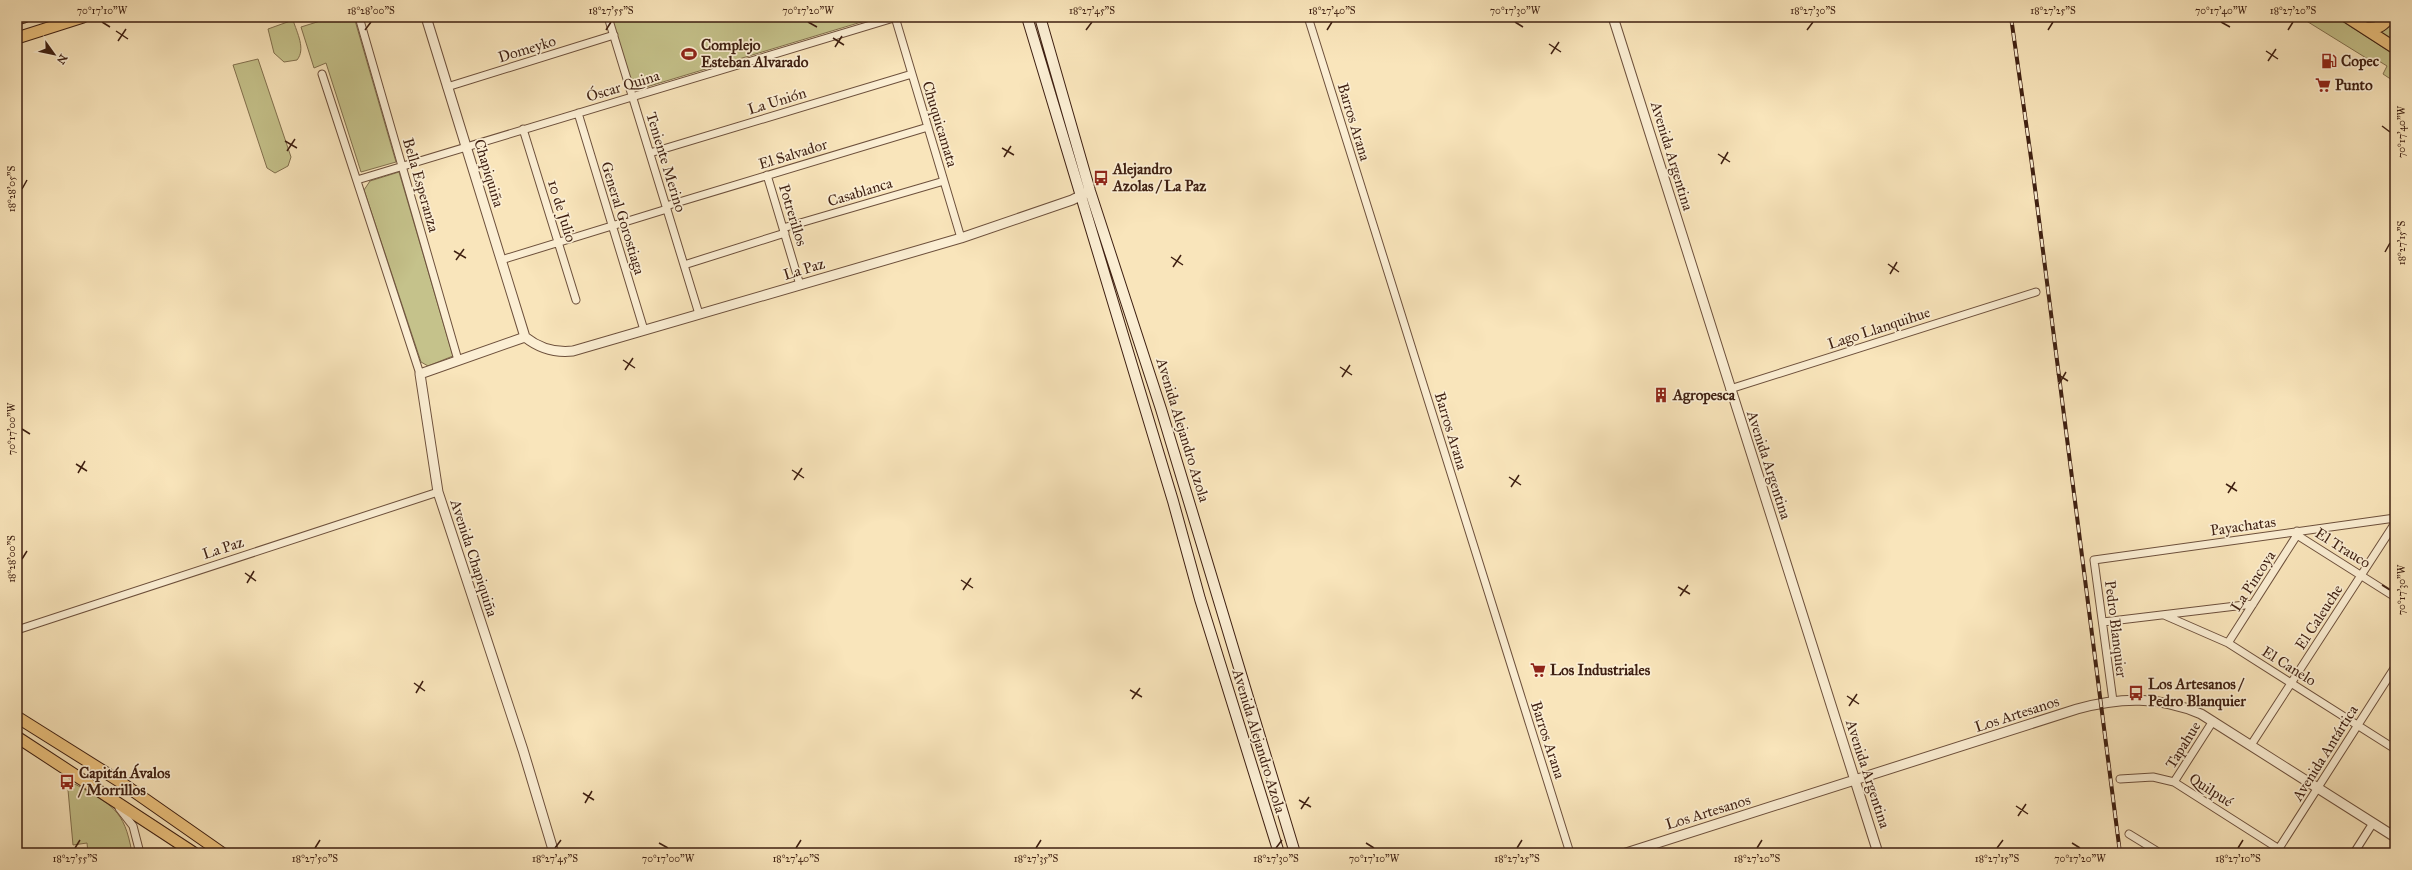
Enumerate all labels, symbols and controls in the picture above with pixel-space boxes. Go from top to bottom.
text: 70°17'10"W [77,5,128,17]
text: 18°28'00"S [347,5,395,17]
text: 18°27'55"S [588,5,634,17]
text: 70°17'20"W [782,5,834,17]
text: 18°27'45"S [1069,5,1115,17]
text: 18°27'40"S [1308,5,1356,17]
text: 70°17'30"W [1490,5,1541,17]
text: 18°27'30"S [1790,5,1836,17]
text: 18°27'25"S [2030,5,2076,17]
text: 70°17'40"W [2195,5,2248,17]
text: 18°27'20"S [2270,5,2317,17]
street label: Domeyko [496,32,558,66]
north arrow [34,34,74,74]
place label: Complejo Esteban Alvarado [701,36,809,71]
sports icon: Complejo Esteban Alvarado [680,45,698,63]
text: N [54,52,70,67]
fuel station icon: Copec [2320,52,2338,70]
place label: Copec [2341,52,2380,71]
street label: Óscar Quina [584,65,662,106]
supermarket icon: Punto [2314,76,2332,94]
place label: Punto [2335,76,2373,94]
street label: Chuquicamata [917,79,962,170]
street label: Barros Arana [1334,81,1375,164]
street label: La Unión [746,84,808,118]
street label: Avenida Argentina [1647,98,1697,213]
text: 70°17'40"W [2396,105,2408,158]
street label: Teniente Merino [642,110,690,215]
street label: El Salvador [756,135,830,173]
street label: Bella Esperanza [399,136,443,235]
street label: Chapiquiña [469,137,508,210]
street label: General Gorostiaga [597,159,649,277]
place label: Alejandro Azolas / La Paz [1112,160,1206,195]
text: 18°28'05"S [6,166,18,212]
bus stop icon: Alejandro Azolas / La Paz [1092,169,1110,187]
street label: Casablanca [825,173,895,210]
street label: 10 de Julio [543,178,580,245]
street label: Potrerillos [775,182,811,248]
text: 18°27'15"S [2396,221,2408,265]
street label: La Paz [781,254,827,284]
street label: Lago Llanquihue [1825,303,1933,354]
street label: Avenida Alejandro Azola [1152,355,1214,505]
building icon: Agropesca [1652,386,1670,404]
place label: Agropesca [1672,386,1736,405]
street label: Barros Arana [1431,390,1472,473]
text: 70°17'00"W [6,402,18,455]
street label: Avenida Argentina [1743,408,1795,522]
street label: Avenida Chapiquiña [445,496,502,620]
street label: Payachatas [2209,513,2277,539]
street label: El Trauco [2312,524,2374,572]
street label: La Paz [200,533,246,563]
text: 18°28'00"S [6,535,18,583]
street label: La Pincoya [2227,547,2280,615]
text: 70°17'30"W [2396,564,2408,615]
street label: Pedro Blanquier [2100,579,2131,679]
street label: El Caleuche [2291,581,2347,653]
street label: El Canelo [2259,642,2320,690]
supermarket icon: Los Industriales [1529,661,1547,679]
place label: Los Industriales [1550,661,1651,679]
street label: Avenida Alejandro Azola [1228,666,1290,816]
place label: Los Artesanos / Pedro Blanquier [2148,675,2246,711]
bus stop icon: Los Artesanos / Pedro Blanquier [2127,684,2145,702]
street label: Los Artesanos [1972,692,2062,736]
street label: Barros Arana [1527,699,1569,782]
street label: Avenida Antártica [2288,701,2362,805]
street label: Avenida Argentina [1842,717,1894,831]
street label: Tapahue [2162,718,2204,772]
place label: Capitán Ávalos / Morrillos [77,763,171,799]
street label: Quilpué [2186,769,2237,811]
bus stop icon: Capitán Ávalos / Morrillos [58,773,76,791]
street label: Los Artesanos [1663,791,1753,833]
text: 18°27'55"S [52,853,98,865]
text: 18°27'50"S [292,853,338,865]
text: 18°27'45"S [532,853,578,865]
text: 70°17'00"W [642,853,695,865]
text: 18°27'40"S [772,853,820,865]
text: 18°27'35"S [1014,853,1058,865]
text: 18°27'30"S [1253,853,1299,865]
text: 70°17'10"W [1349,853,1400,865]
text: 18°27'25"S [1494,853,1540,865]
text: 18°27'20"S [1734,853,1781,865]
text: 18°27'15"S [1975,853,2019,865]
text: 70°17'20"W [2054,853,2106,865]
text: 18°27'10"S [2215,853,2261,865]

